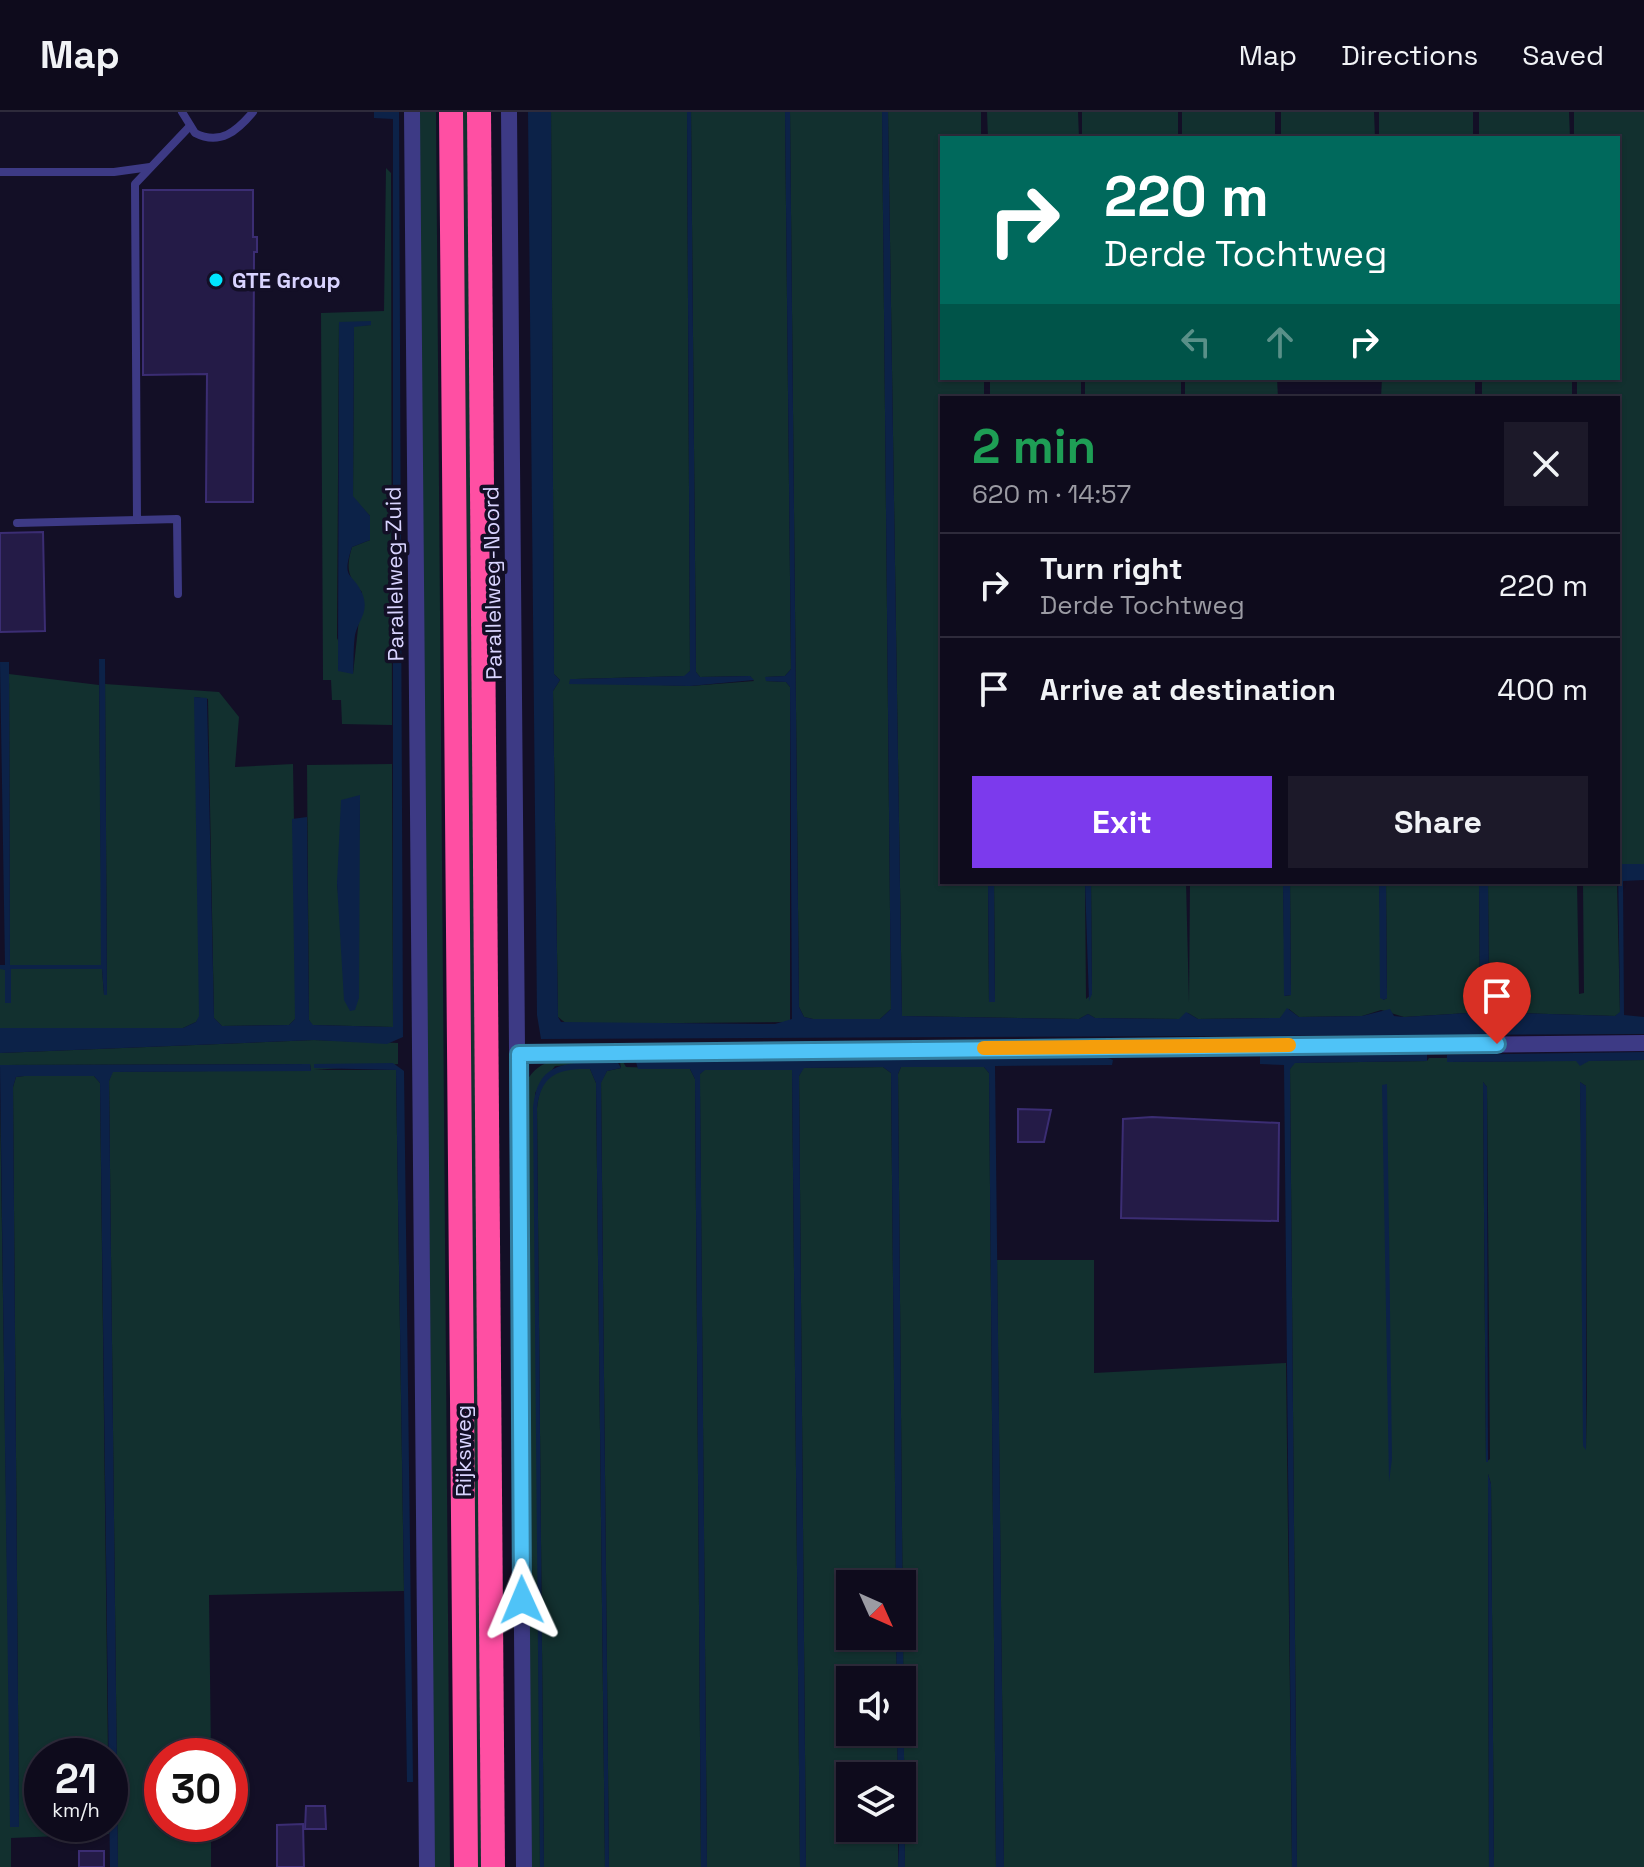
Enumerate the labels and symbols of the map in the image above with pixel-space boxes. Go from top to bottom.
place label: GTE Group [232,266,341,294]
marker: GTE Group [207,271,225,289]
street label: Parallelweg-Zuid [378,486,410,662]
street label: Parallelweg-Noord [476,486,508,680]
pin [1463,962,1531,1044]
street label: Rijksweg [449,1405,477,1497]
position arrow [480,1558,564,1642]
north arrow [836,1570,916,1650]
speed limit sign: 30 [144,1738,248,1842]

